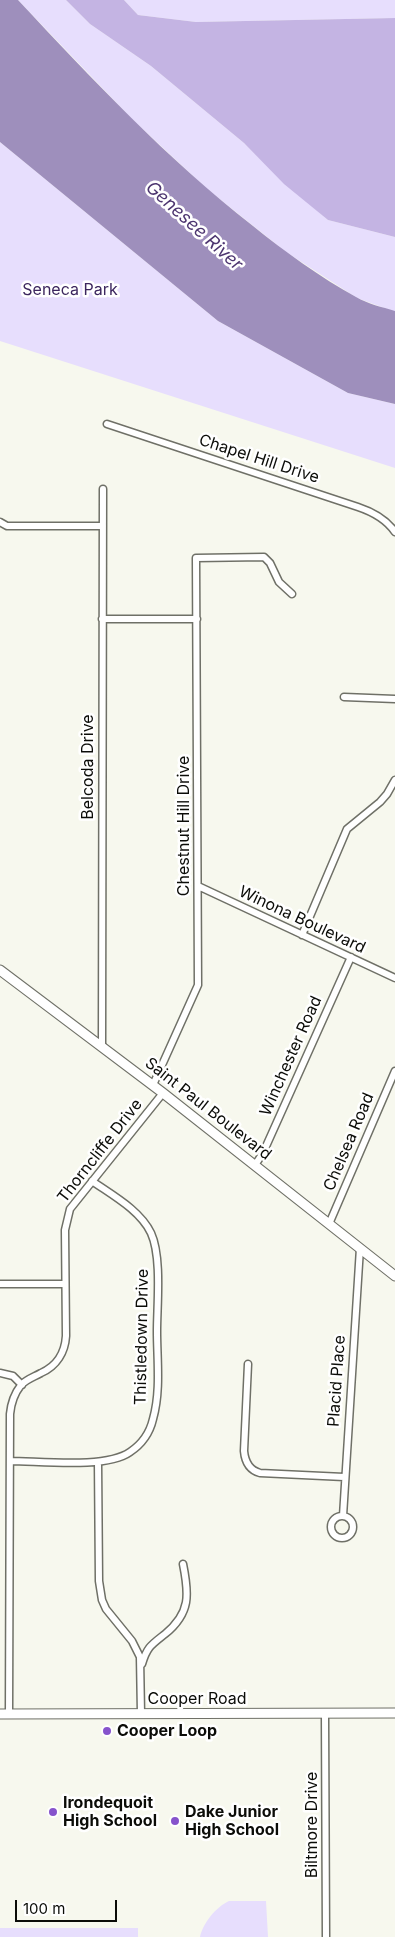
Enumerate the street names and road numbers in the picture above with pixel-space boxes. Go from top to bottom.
street label: Chapel Hill Drive [196,431,322,487]
street label: Belcoda Drive [78,714,98,820]
street label: Chestnut Hill Drive [174,756,194,896]
street label: Winona Boulevard [236,882,368,958]
street label: Winchester Road [256,993,326,1119]
street label: Saint Paul Boulevard [141,1054,275,1164]
street label: Chelsea Road [320,1090,378,1194]
street label: Thorncliffe Drive [54,1095,146,1207]
street label: Thistledown Drive [131,1269,153,1405]
street label: Placid Place [324,1334,350,1428]
street label: Cooper Road [147,1689,247,1709]
street label: Biltmore Drive [302,1772,322,1878]

